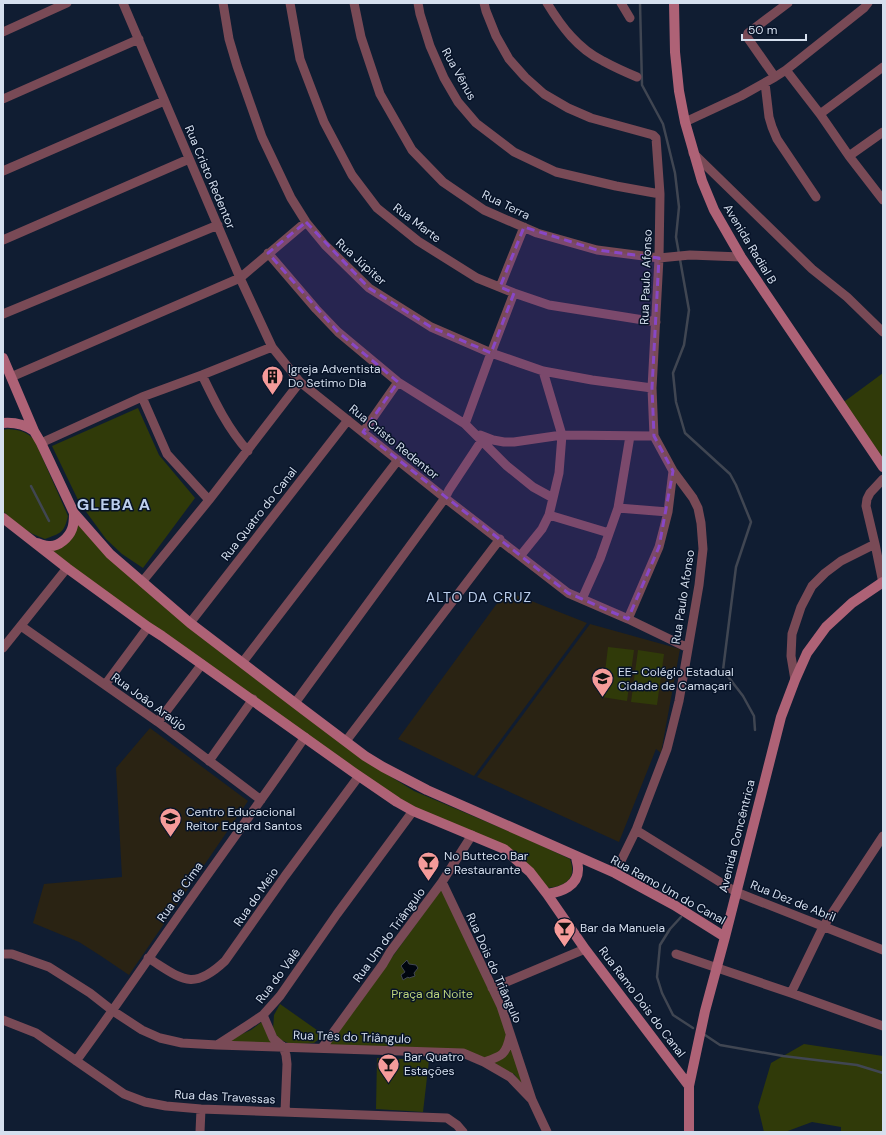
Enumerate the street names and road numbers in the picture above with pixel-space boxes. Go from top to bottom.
street label: Rua Vênus [438,45,480,103]
street label: Rua Cristo Redentor [181,123,239,232]
street label: Rua Terra [479,186,533,224]
street label: Rua Marte [390,200,444,246]
street label: Avenida Radial B [720,201,780,287]
street label: Rua Paulo Afonso [636,229,656,325]
street label: Rua Júpiter [332,235,390,289]
street label: Rua Cristo Redentor [346,401,443,484]
street label: Rua Quatro do Canal [217,464,301,564]
street label: Rua Paulo Afonso [668,549,698,645]
street label: Rua João Araújo [108,669,190,735]
street label: Avenida Concêntrica [715,778,759,894]
street label: Rua Ramo Um do Canal [608,852,728,928]
street label: Rua de Cima [153,859,207,925]
street label: Rua do Meio [230,864,282,930]
street label: Rua Dez de Abril [748,877,838,925]
street label: Rua Um do Triângulo [349,884,429,986]
street label: Rua Dois do Triângulo [462,910,526,1026]
street label: Rua Ramo Dois do Canal [595,943,689,1061]
street label: Rua do Valê [252,945,304,1007]
street label: Rua Três do Triângulo [293,1027,411,1047]
street label: Rua das Travessas [174,1086,276,1108]

